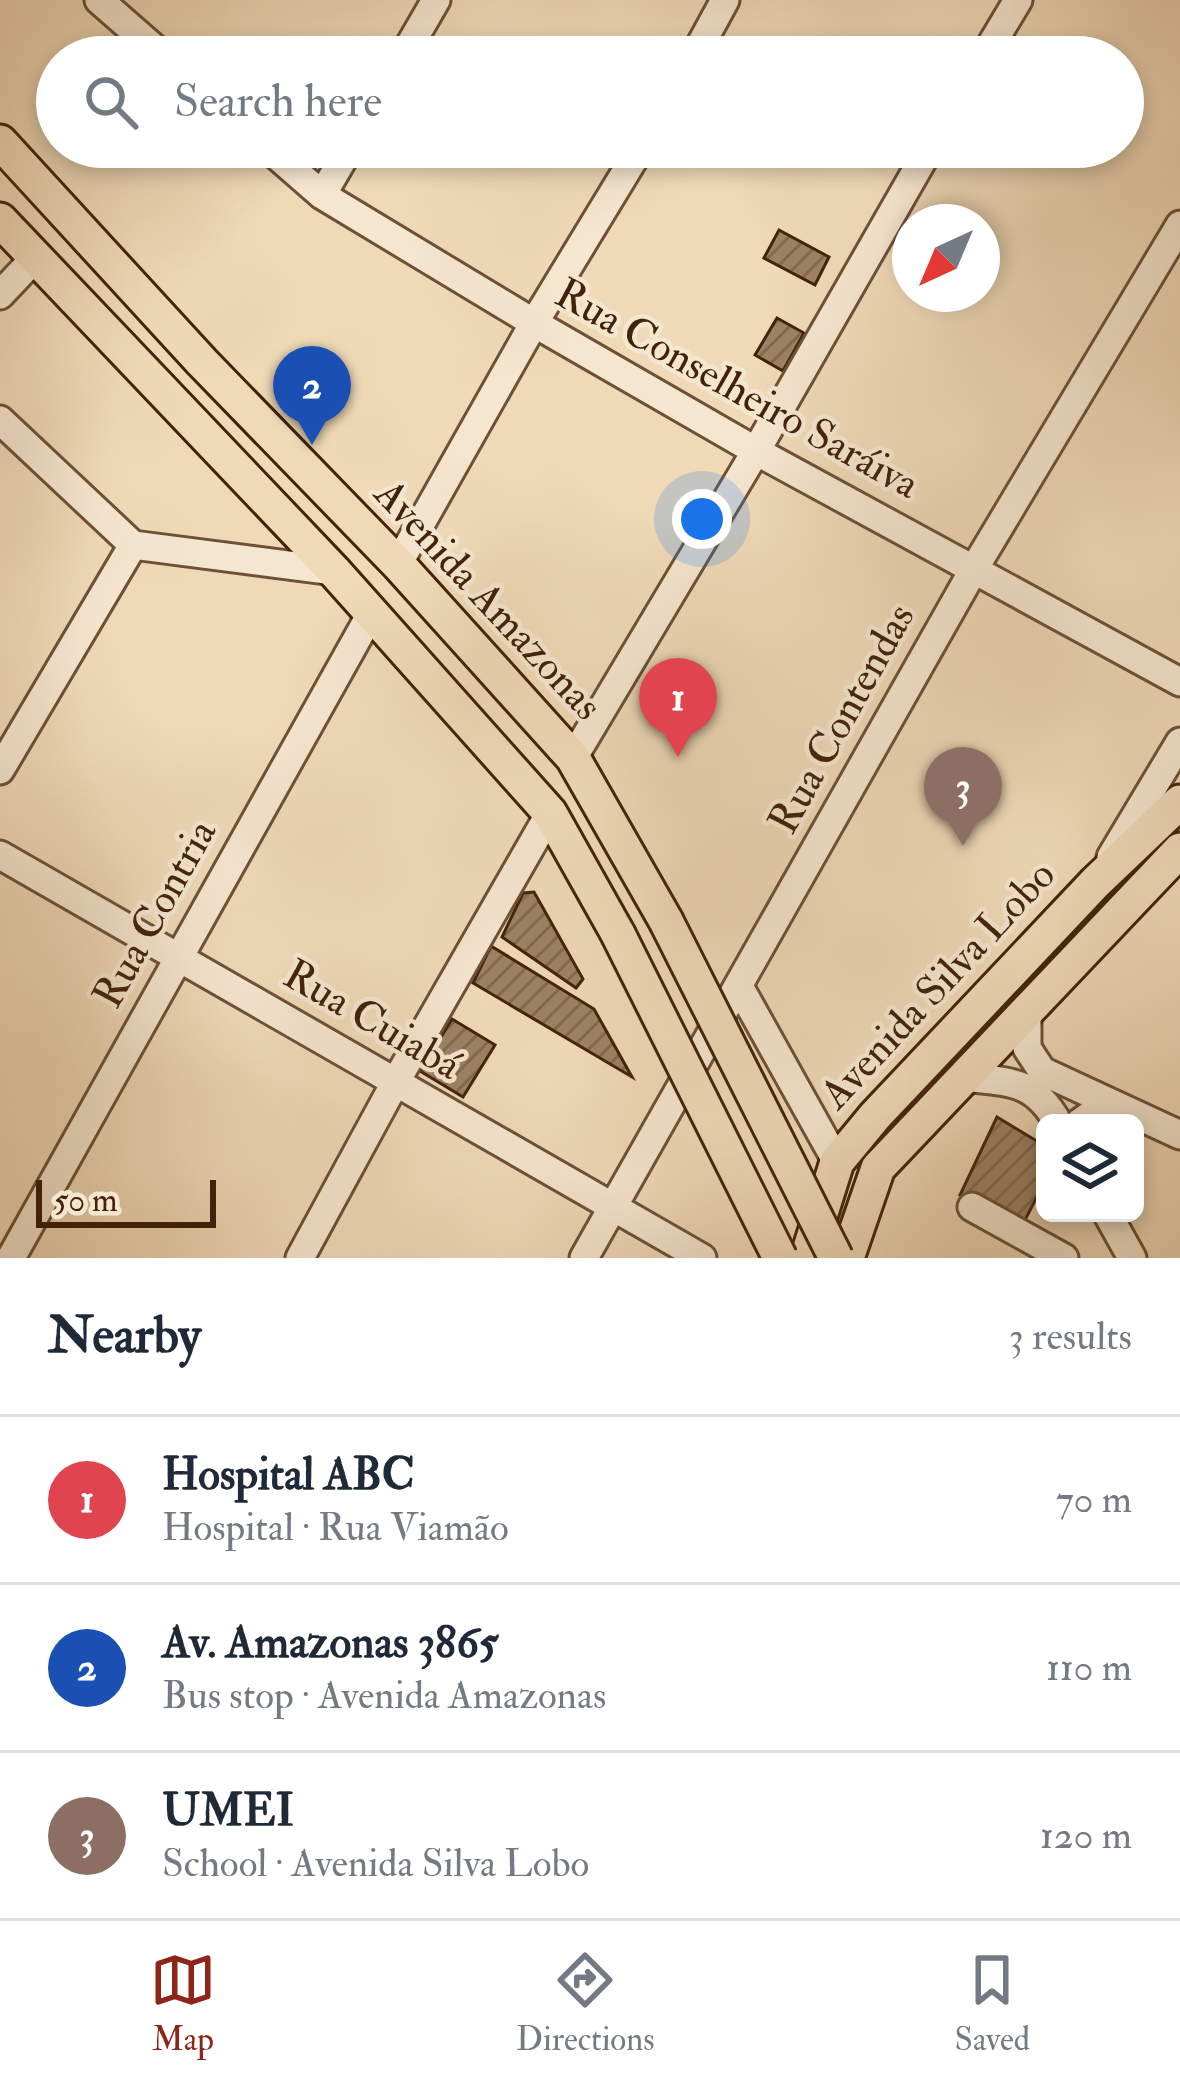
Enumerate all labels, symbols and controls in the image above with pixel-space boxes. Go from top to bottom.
search box [36,36,1144,168]
icon: search [78,69,144,135]
text: Search here [174,74,382,130]
north arrow [892,204,1000,312]
street label: Rua Conselheiro Saráiva [546,267,929,511]
pin: 2 [273,346,351,445]
street label: Avenida Amazonas [362,468,613,731]
your location [672,489,732,549]
street label: Rua Contendas [757,595,927,843]
pin: 1 [639,658,717,757]
pin: 3 [924,747,1002,846]
street label: Rua Contria [82,810,228,1017]
street label: Avenida Silva Lobo [809,850,1066,1121]
street label: Rua Cuiabá [274,948,470,1092]
map controls [1036,1114,1144,1222]
button: layers [1036,1114,1144,1222]
scale bar [36,1174,216,1227]
text: 50 m [54,1180,118,1221]
text: Nearby [48,1304,201,1368]
text: 3 results [1009,1312,1132,1361]
text: Hospital ABC [162,1447,415,1503]
text: 1 [80,1475,94,1524]
text: 70 m [1056,1475,1132,1524]
text: Hospital · Rua Viamão [162,1503,509,1552]
text: Av. Amazonas 3865 [162,1615,499,1671]
text: 2 [77,1643,97,1692]
text: 110 m [1046,1643,1132,1692]
text: Bus stop · Avenida Amazonas [162,1671,606,1720]
text: UMEI [162,1783,294,1839]
text: 3 [80,1811,94,1860]
text: 120 m [1040,1811,1132,1860]
text: School · Avenida Silva Lobo [162,1839,589,1888]
tab: Map [150,1947,216,2060]
tab: Directions [516,1947,655,2060]
tab: Saved [955,1947,1030,2060]

